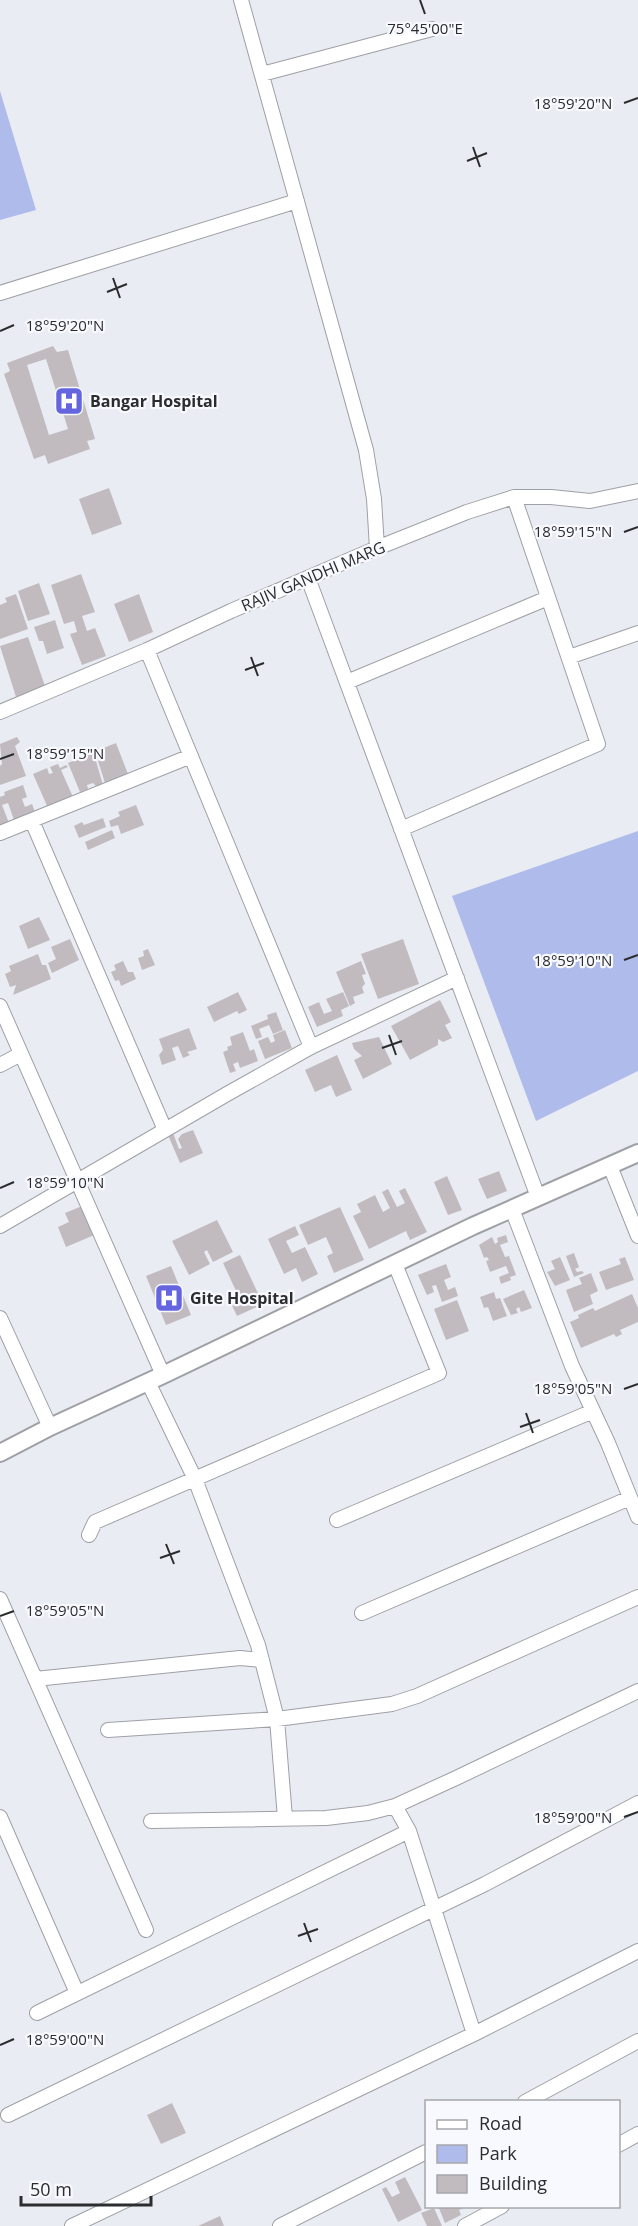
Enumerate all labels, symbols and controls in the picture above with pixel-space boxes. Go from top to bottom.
text: 75°45'00"E [387,18,463,38]
text: 18°59'20"N [534,93,612,113]
text: 18°59'20"N [26,315,104,335]
hospital icon: Bangar Hospital [53,385,85,417]
place label: Bangar Hospital [90,390,218,412]
text: 18°59'15"N [534,521,612,541]
street label: RAJIV GANDHI MARG [238,536,388,616]
text: 18°59'15"N [26,743,104,763]
text: 18°59'10"N [534,950,612,970]
text: 18°59'10"N [26,1172,104,1192]
hospital icon: Gite Hospital [153,1282,185,1314]
place label: Gite Hospital [190,1287,294,1309]
text: 18°59'05"N [534,1378,612,1398]
text: 18°59'05"N [26,1600,104,1620]
text: 18°59'00"N [534,1807,612,1827]
text: 18°59'00"N [26,2029,104,2049]
legend [425,2100,620,2208]
text: Road [479,2111,522,2135]
text: Park [479,2141,517,2165]
scale bar [21,2169,152,2207]
text: Building [479,2171,547,2195]
text: 50 m [30,2177,72,2201]

